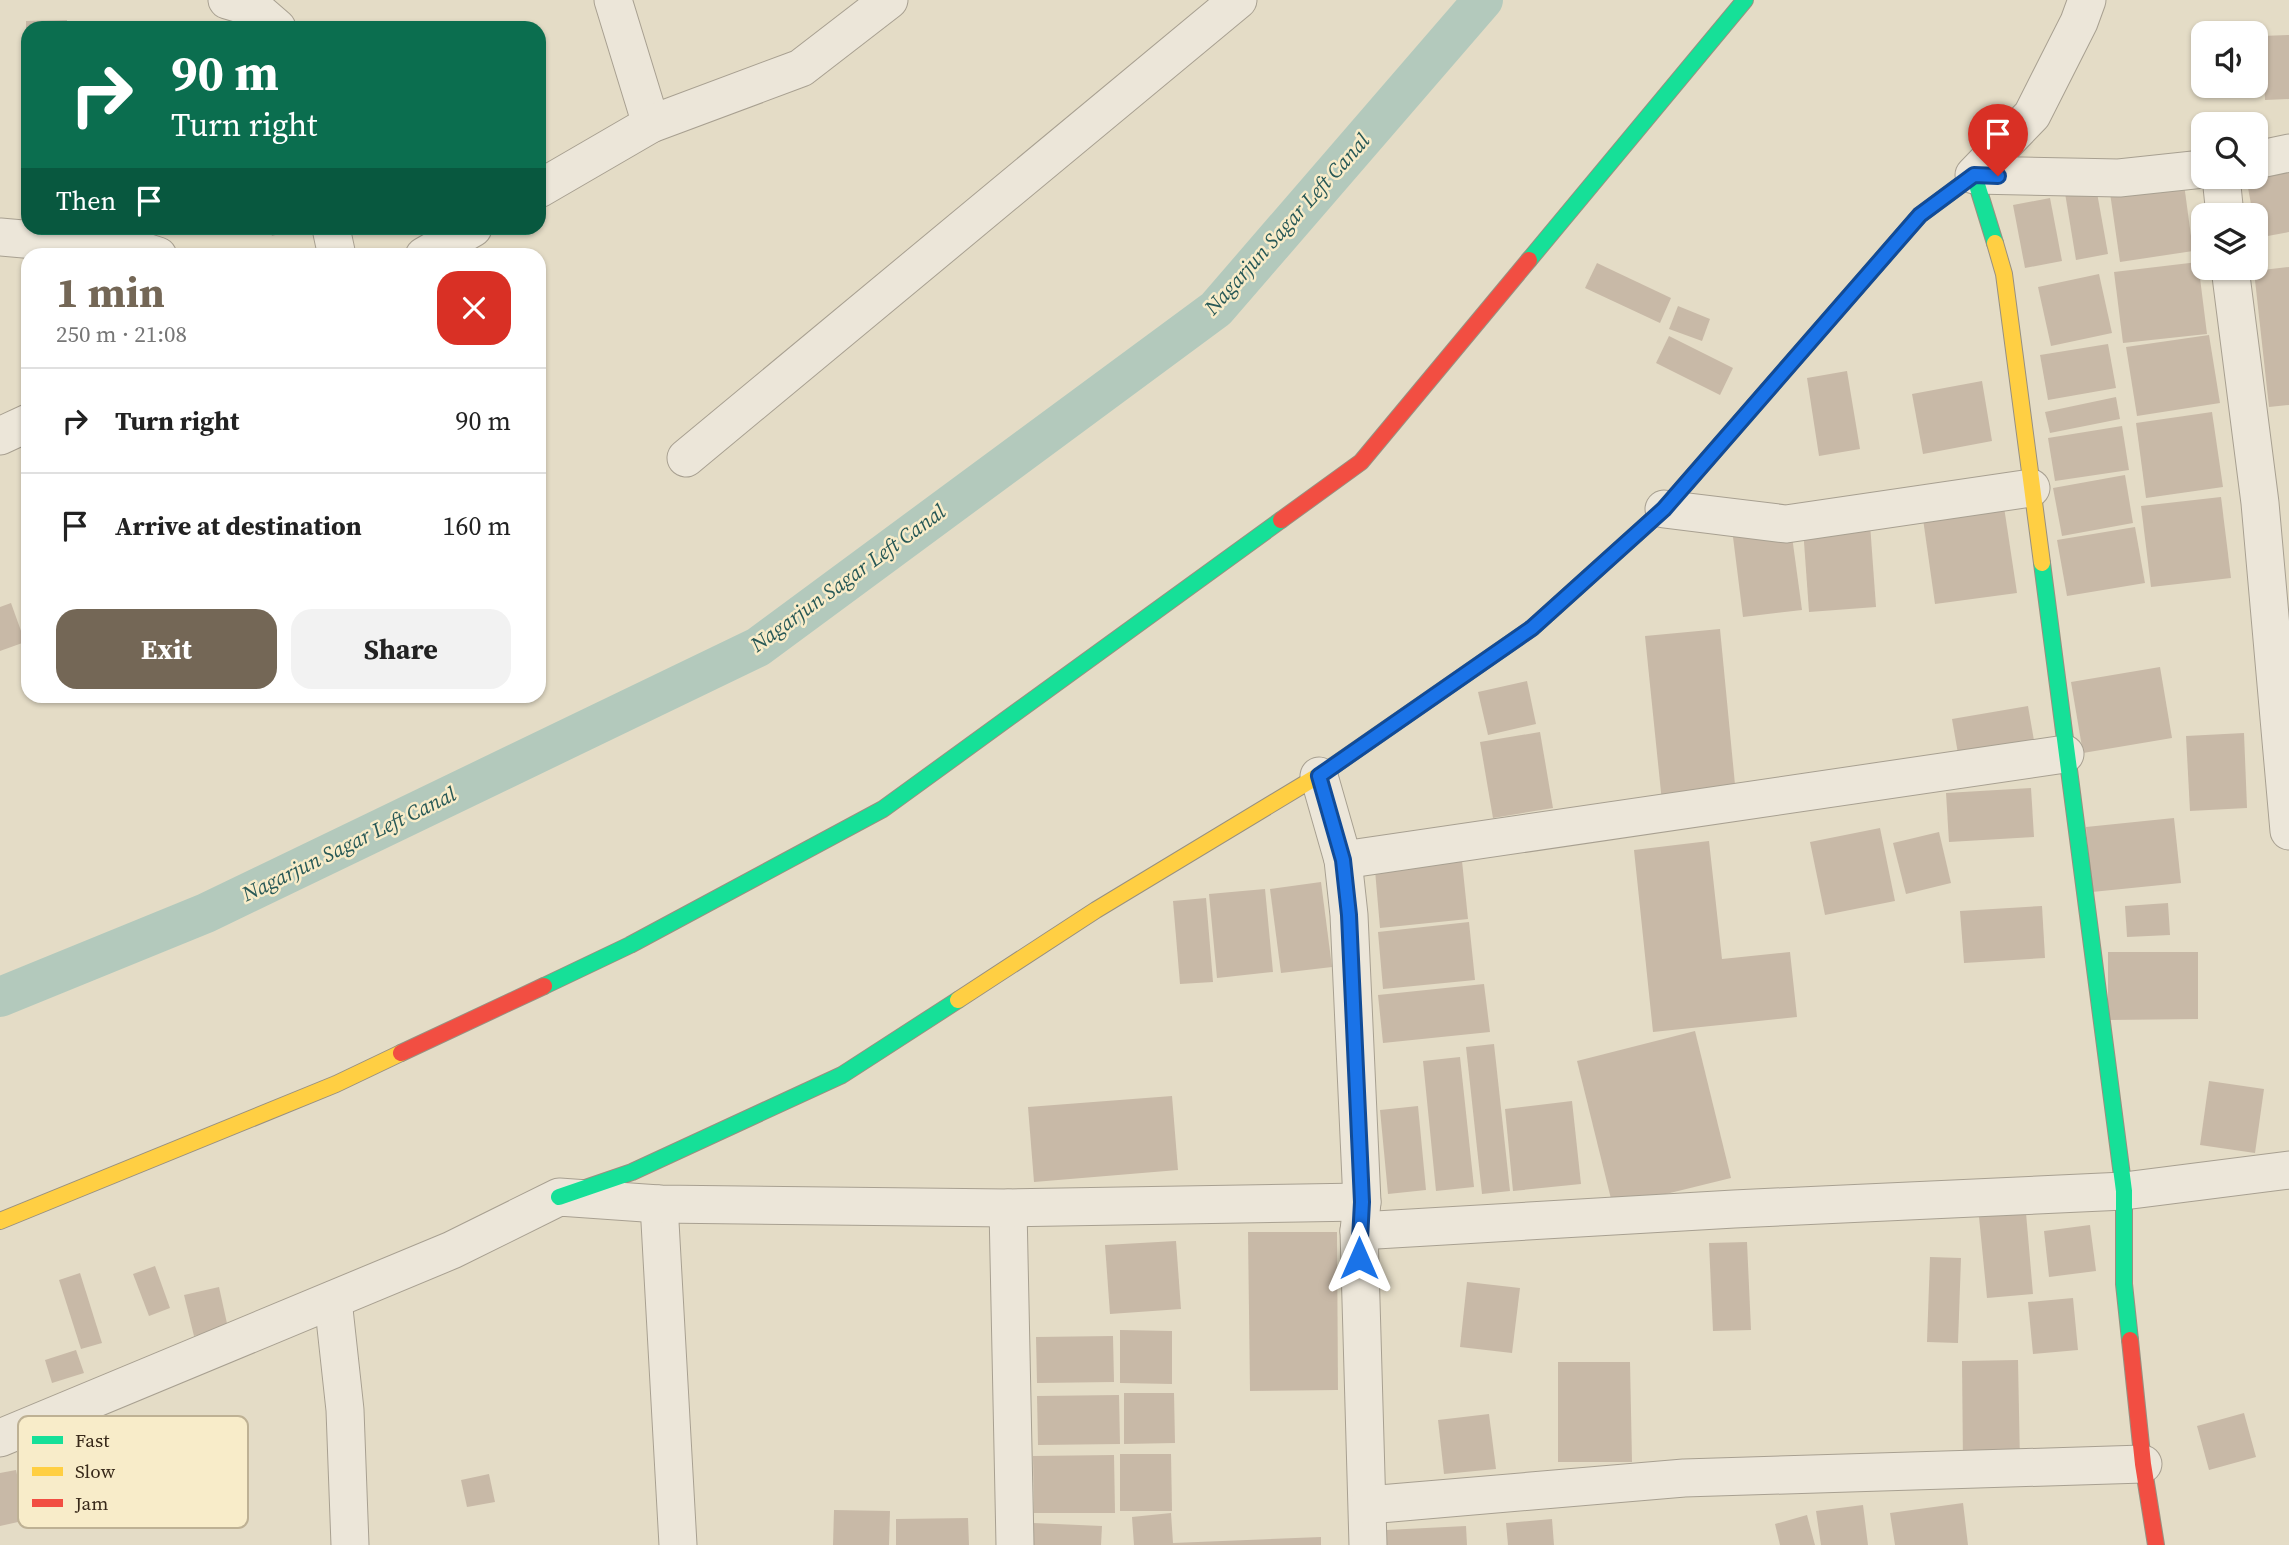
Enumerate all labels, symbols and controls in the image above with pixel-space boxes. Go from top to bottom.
map controls [2191,21,2268,280]
button: sound [2191,21,2268,98]
text: 90 m [171,39,279,106]
icon: right [56,49,147,140]
text: Turn right [171,103,317,147]
pin [1968,104,2028,176]
button: search [2191,112,2268,189]
icon: arrive [1979,115,2017,153]
water label: Nagarjun Sagar Left Canal [1197,127,1376,321]
icon: arrive [130,182,168,220]
text: Then [56,183,116,219]
button: layers [2191,203,2268,280]
text: 1 min [56,263,165,321]
button: close [437,271,511,345]
text: 250 m · 21:08 [56,318,187,350]
icon: right [56,402,94,440]
text: Turn right [115,403,239,439]
text: 90 m [456,403,511,439]
water label: Nagarjun Sagar Left Canal [743,497,951,659]
icon: arrive [56,507,94,545]
text: Arrive at destination [115,508,362,544]
text: 160 m [443,508,511,544]
button: Exit [56,609,277,689]
button: Share [291,609,511,689]
water label: Nagarjun Sagar Left Canal [236,779,461,908]
position arrow [1322,1221,1396,1295]
legend [18,1416,248,1528]
text: Fast [75,1427,110,1453]
text: Slow [75,1458,116,1484]
text: Jam [74,1490,108,1516]

